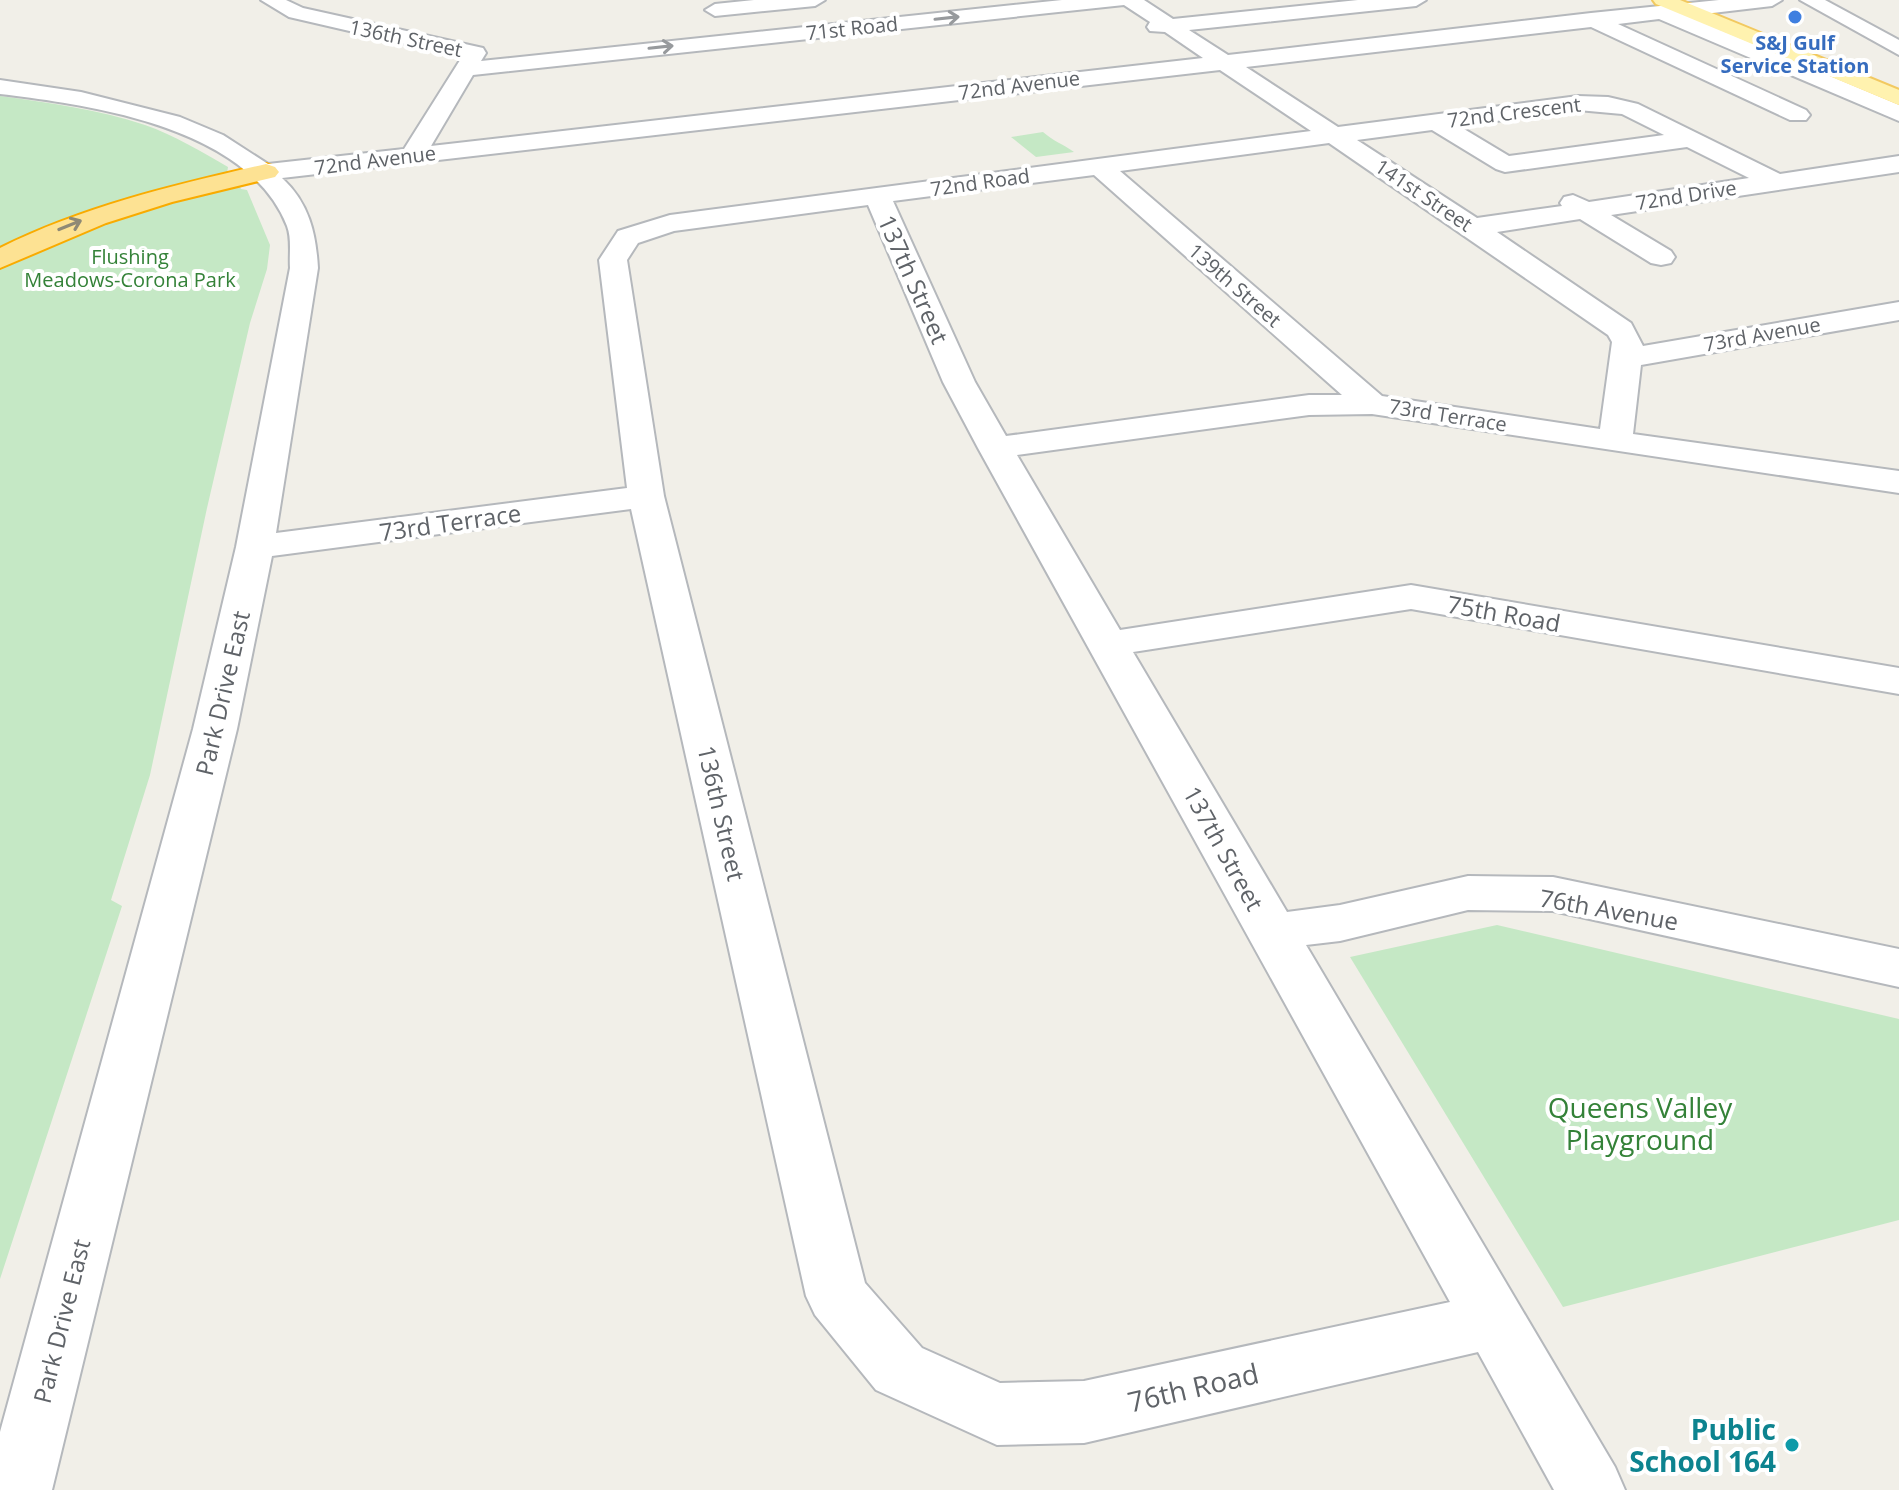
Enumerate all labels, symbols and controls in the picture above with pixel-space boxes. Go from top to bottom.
marker: S&J Gulf Service Station [1786,8,1804,26]
street label: 71st Road [805,10,899,46]
one-way arrow [933,10,960,25]
street label: 136th Street [347,13,465,63]
place label: S&J Gulf Service Station [1721,29,1869,79]
one-way arrow [647,40,674,55]
street label: 72nd Avenue [957,64,1081,106]
street label: 72nd Crescent [1446,90,1582,134]
street label: 72nd Avenue [313,139,437,181]
street label: 141st Street [1370,152,1478,238]
street label: 72nd Road [928,162,1032,202]
street label: 72nd Drive [1634,174,1738,216]
street label: 137th Street [871,209,957,349]
one-way arrow [57,217,82,232]
street label: 139th Street [1183,237,1287,333]
park label: Flushing Meadows-Corona Park [24,243,236,293]
street label: 73rd Avenue [1701,310,1823,358]
street label: 73rd Terrace [1387,392,1509,438]
street label: 73rd Terrace [377,496,523,548]
street label: 75th Road [1445,587,1563,639]
street label: Park Drive East [187,607,257,779]
street label: 136th Street [690,742,754,884]
street label: 137th Street [1176,780,1272,916]
street label: 76th Avenue [1537,881,1681,937]
park label: Queens Valley Playground [1548,1088,1733,1158]
street label: Park Drive East [25,1235,97,1407]
street label: 76th Road [1124,1353,1262,1421]
place label: Public School 164 [1629,1410,1776,1480]
marker: Public School 164 [1783,1436,1801,1454]

